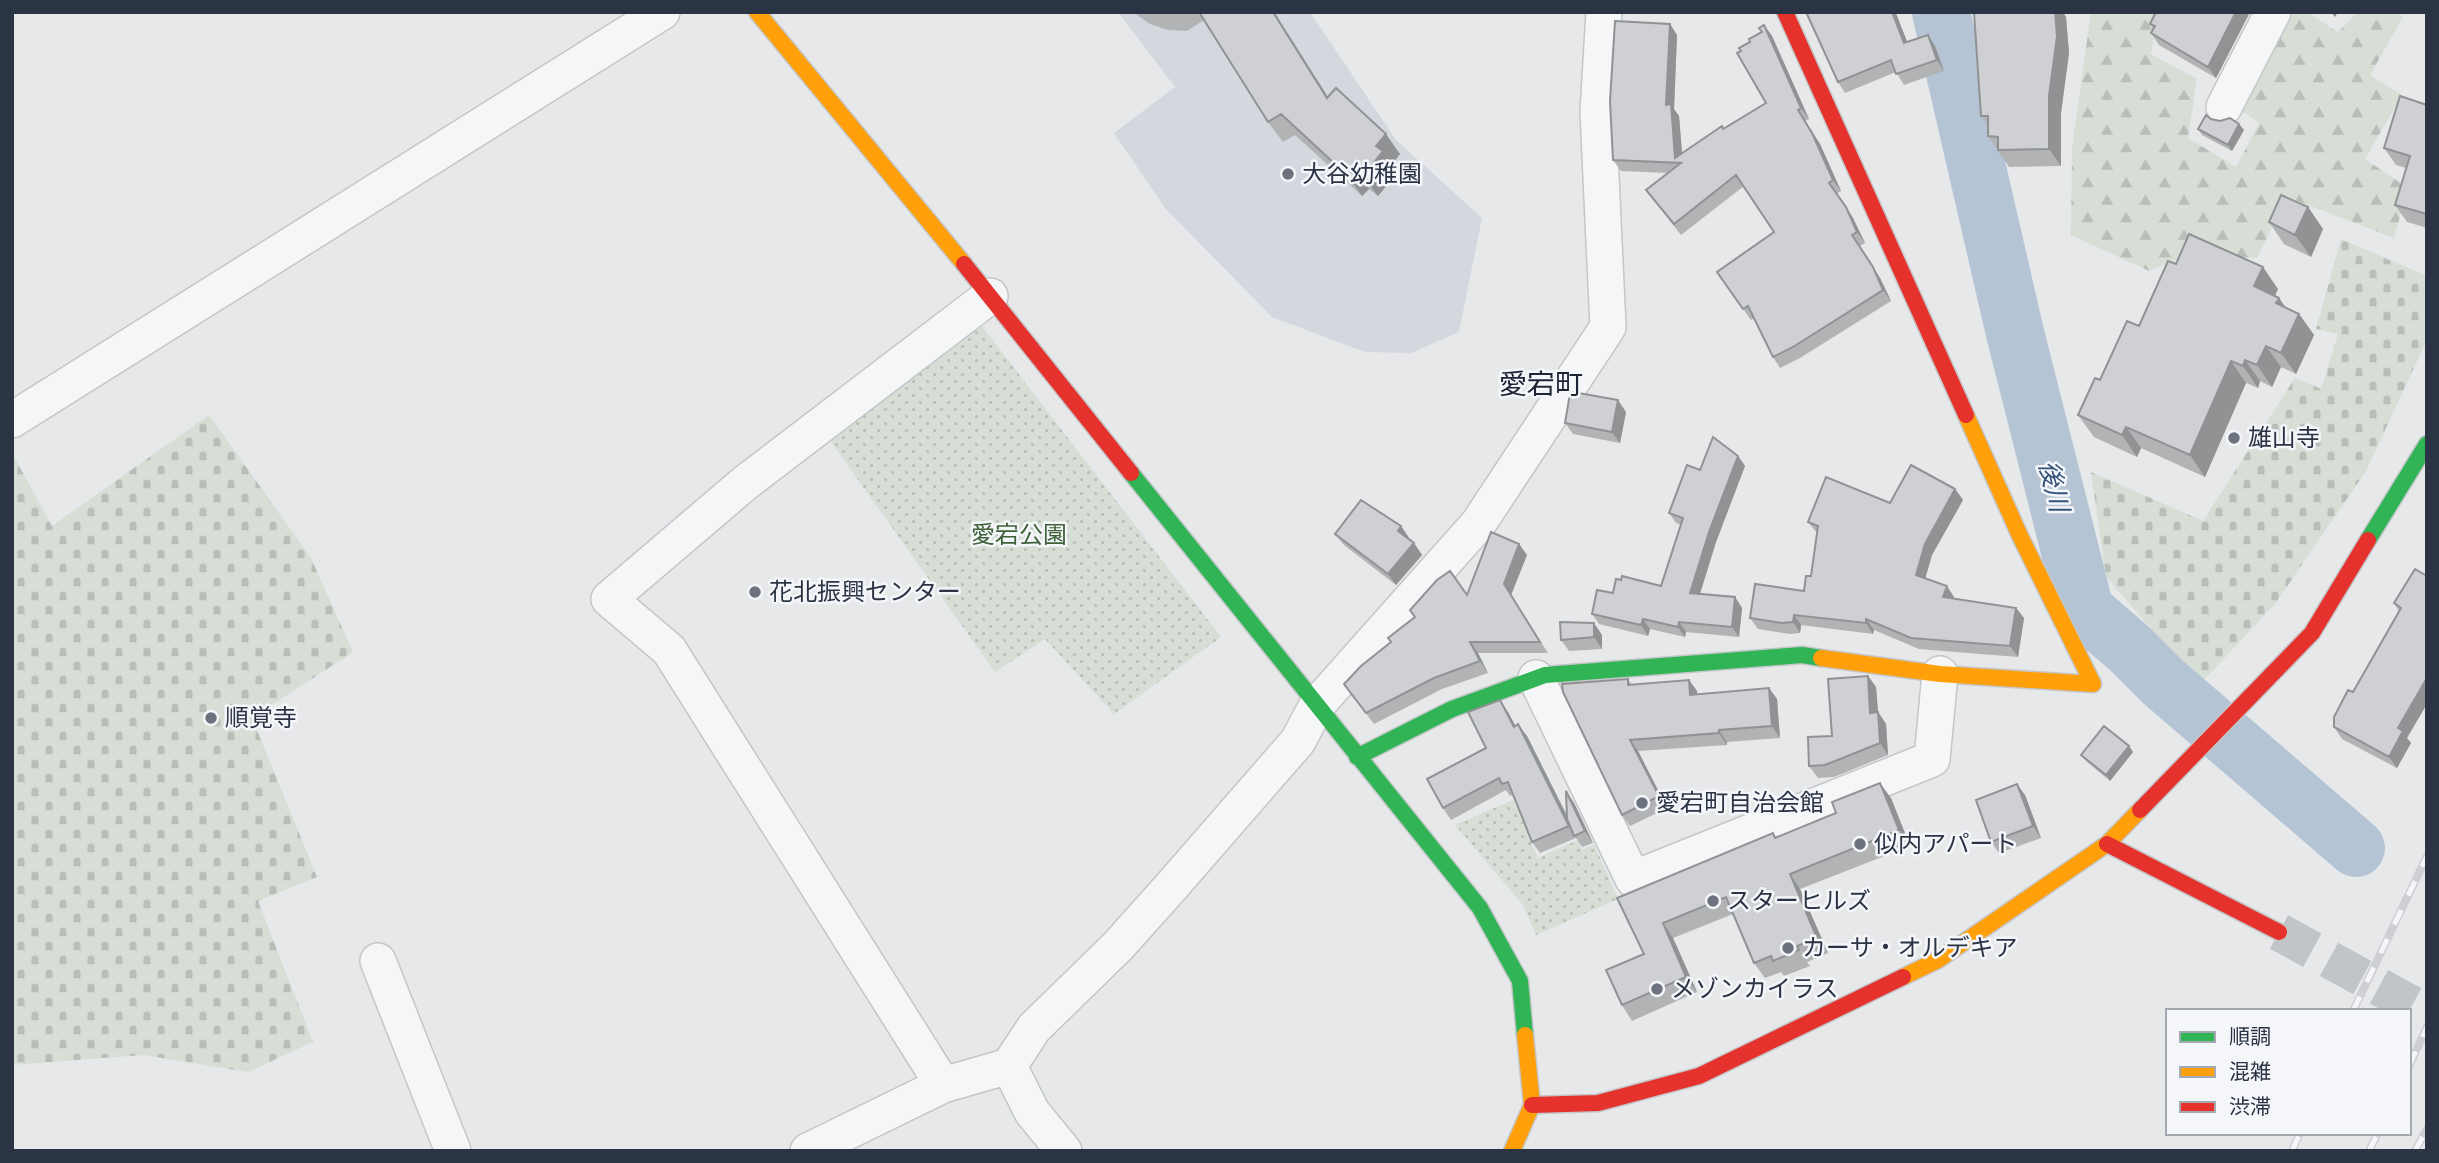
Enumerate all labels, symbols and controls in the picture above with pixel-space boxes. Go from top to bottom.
place label: 大谷幼稚園 [1302,158,1422,187]
marker: 大谷幼稚園 [1280,166,1296,182]
district label: 愛宕町 [1499,366,1583,400]
place label: 雄山寺 [2248,422,2320,451]
marker: 雄山寺 [2226,430,2242,446]
water label: 後川 [2034,457,2078,518]
park label: 愛宕公園 [971,519,1067,548]
place label: 花北振興センター [769,576,961,605]
marker: 花北振興センター [747,584,763,600]
place label: 順覚寺 [225,702,297,731]
marker: 順覚寺 [203,710,219,726]
place label: 愛宕町自治会館 [1656,787,1824,816]
marker: 愛宕町自治会館 [1634,795,1650,811]
place label: 似内アパート [1874,828,2018,857]
marker: 似内アパート [1852,836,1868,852]
place label: スターヒルズ [1727,885,1871,914]
marker: スターヒルズ [1705,893,1721,909]
place label: カーサ・オルデキア [1802,932,2018,961]
marker: カーサ・オルデキア [1780,940,1796,956]
place label: メゾンカイラス [1671,973,1839,1002]
marker: メゾンカイラス [1649,981,1665,997]
legend [2166,1009,2411,1135]
text: 順調 [2229,1023,2271,1048]
text: 混雑 [2229,1058,2271,1083]
text: 渋滞 [2229,1093,2271,1118]

